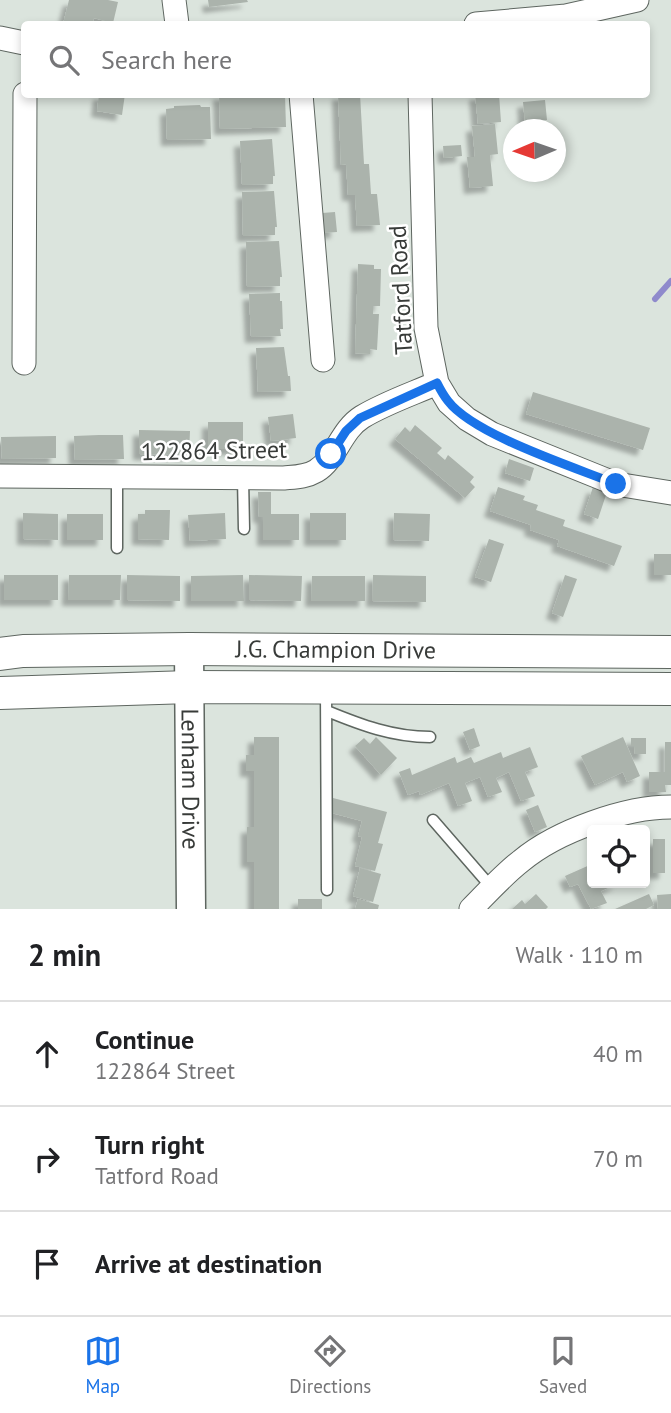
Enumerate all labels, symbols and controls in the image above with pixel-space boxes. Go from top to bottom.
search box [21,21,650,98]
icon: search [45,41,83,79]
text: Search here [101,43,232,76]
north arrow [503,119,566,182]
street label: Tatford Road [382,225,419,355]
street label: 122864 Street [141,434,287,467]
route start [315,438,346,469]
route end [600,468,631,499]
street label: J.G. Champion Drive [234,633,436,666]
street label: Lenham Drive [174,708,207,850]
map controls [587,825,650,888]
button: locate [587,825,650,888]
text: 2 min [28,935,101,974]
text: Walk · 110 m [516,940,643,969]
text: Continue [95,1023,194,1056]
icon: ahead [28,1035,66,1073]
text: 40 m [593,1039,643,1068]
text: 122864 Street [95,1056,235,1085]
text: Turn right [95,1128,204,1161]
icon: right [28,1140,66,1178]
text: 70 m [593,1144,643,1173]
text: Tatford Road [95,1161,219,1190]
icon: arrive [28,1245,66,1283]
text: Arrive at destination [95,1247,322,1280]
tab: Map [84,1332,122,1398]
tab: Directions [289,1332,371,1398]
tab: Saved [539,1332,587,1398]

